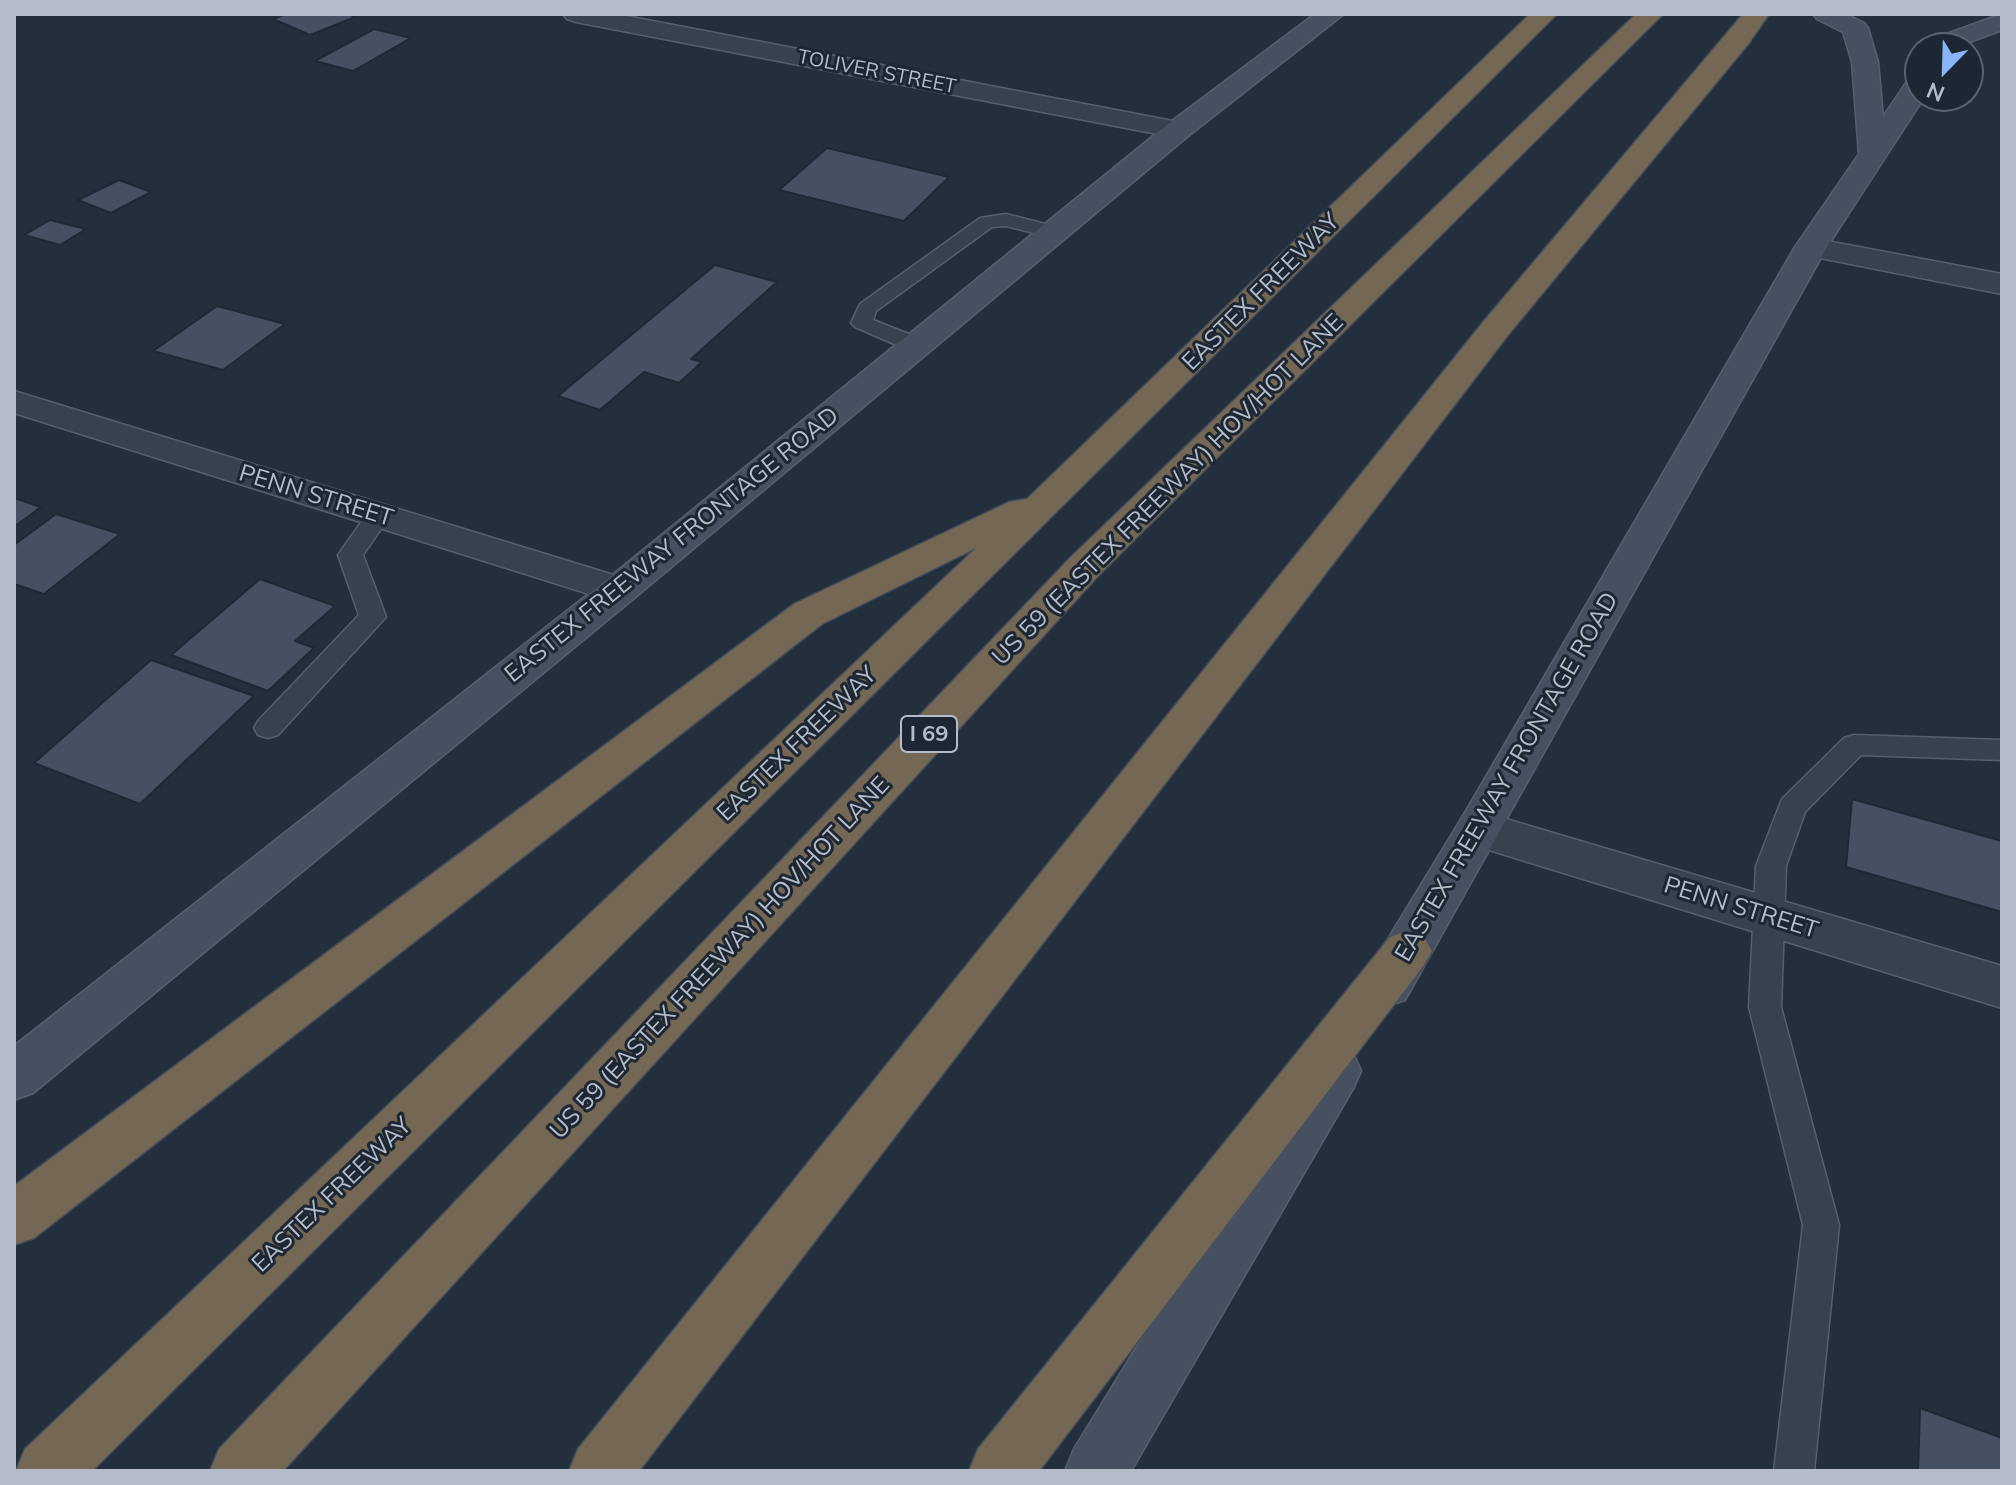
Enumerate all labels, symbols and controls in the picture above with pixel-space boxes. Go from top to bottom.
north arrow [1904,32,1984,112]
street label: TOLIVER STREET [796,45,958,99]
text: N [1922,76,1949,108]
street label: EASTEX FREEWAY [1176,207,1346,377]
street label: US 59 (EASTEX FREEWAY) HOV/HOT LANE [986,308,1350,672]
street label: EASTEX FREEWAY FRONTAGE ROAD [499,401,845,689]
street label: PENN STREET [235,459,397,533]
street label: EASTEX FREEWAY FRONTAGE ROAD [1389,587,1625,967]
street label: EASTEX FREEWAY [711,661,883,827]
road number: I 69 [901,716,957,752]
street label: US 59 (EASTEX FREEWAY) HOV/HOT LANE [544,771,896,1145]
street label: PENN STREET [1660,871,1822,945]
street label: EASTEX FREEWAY [246,1112,418,1278]

